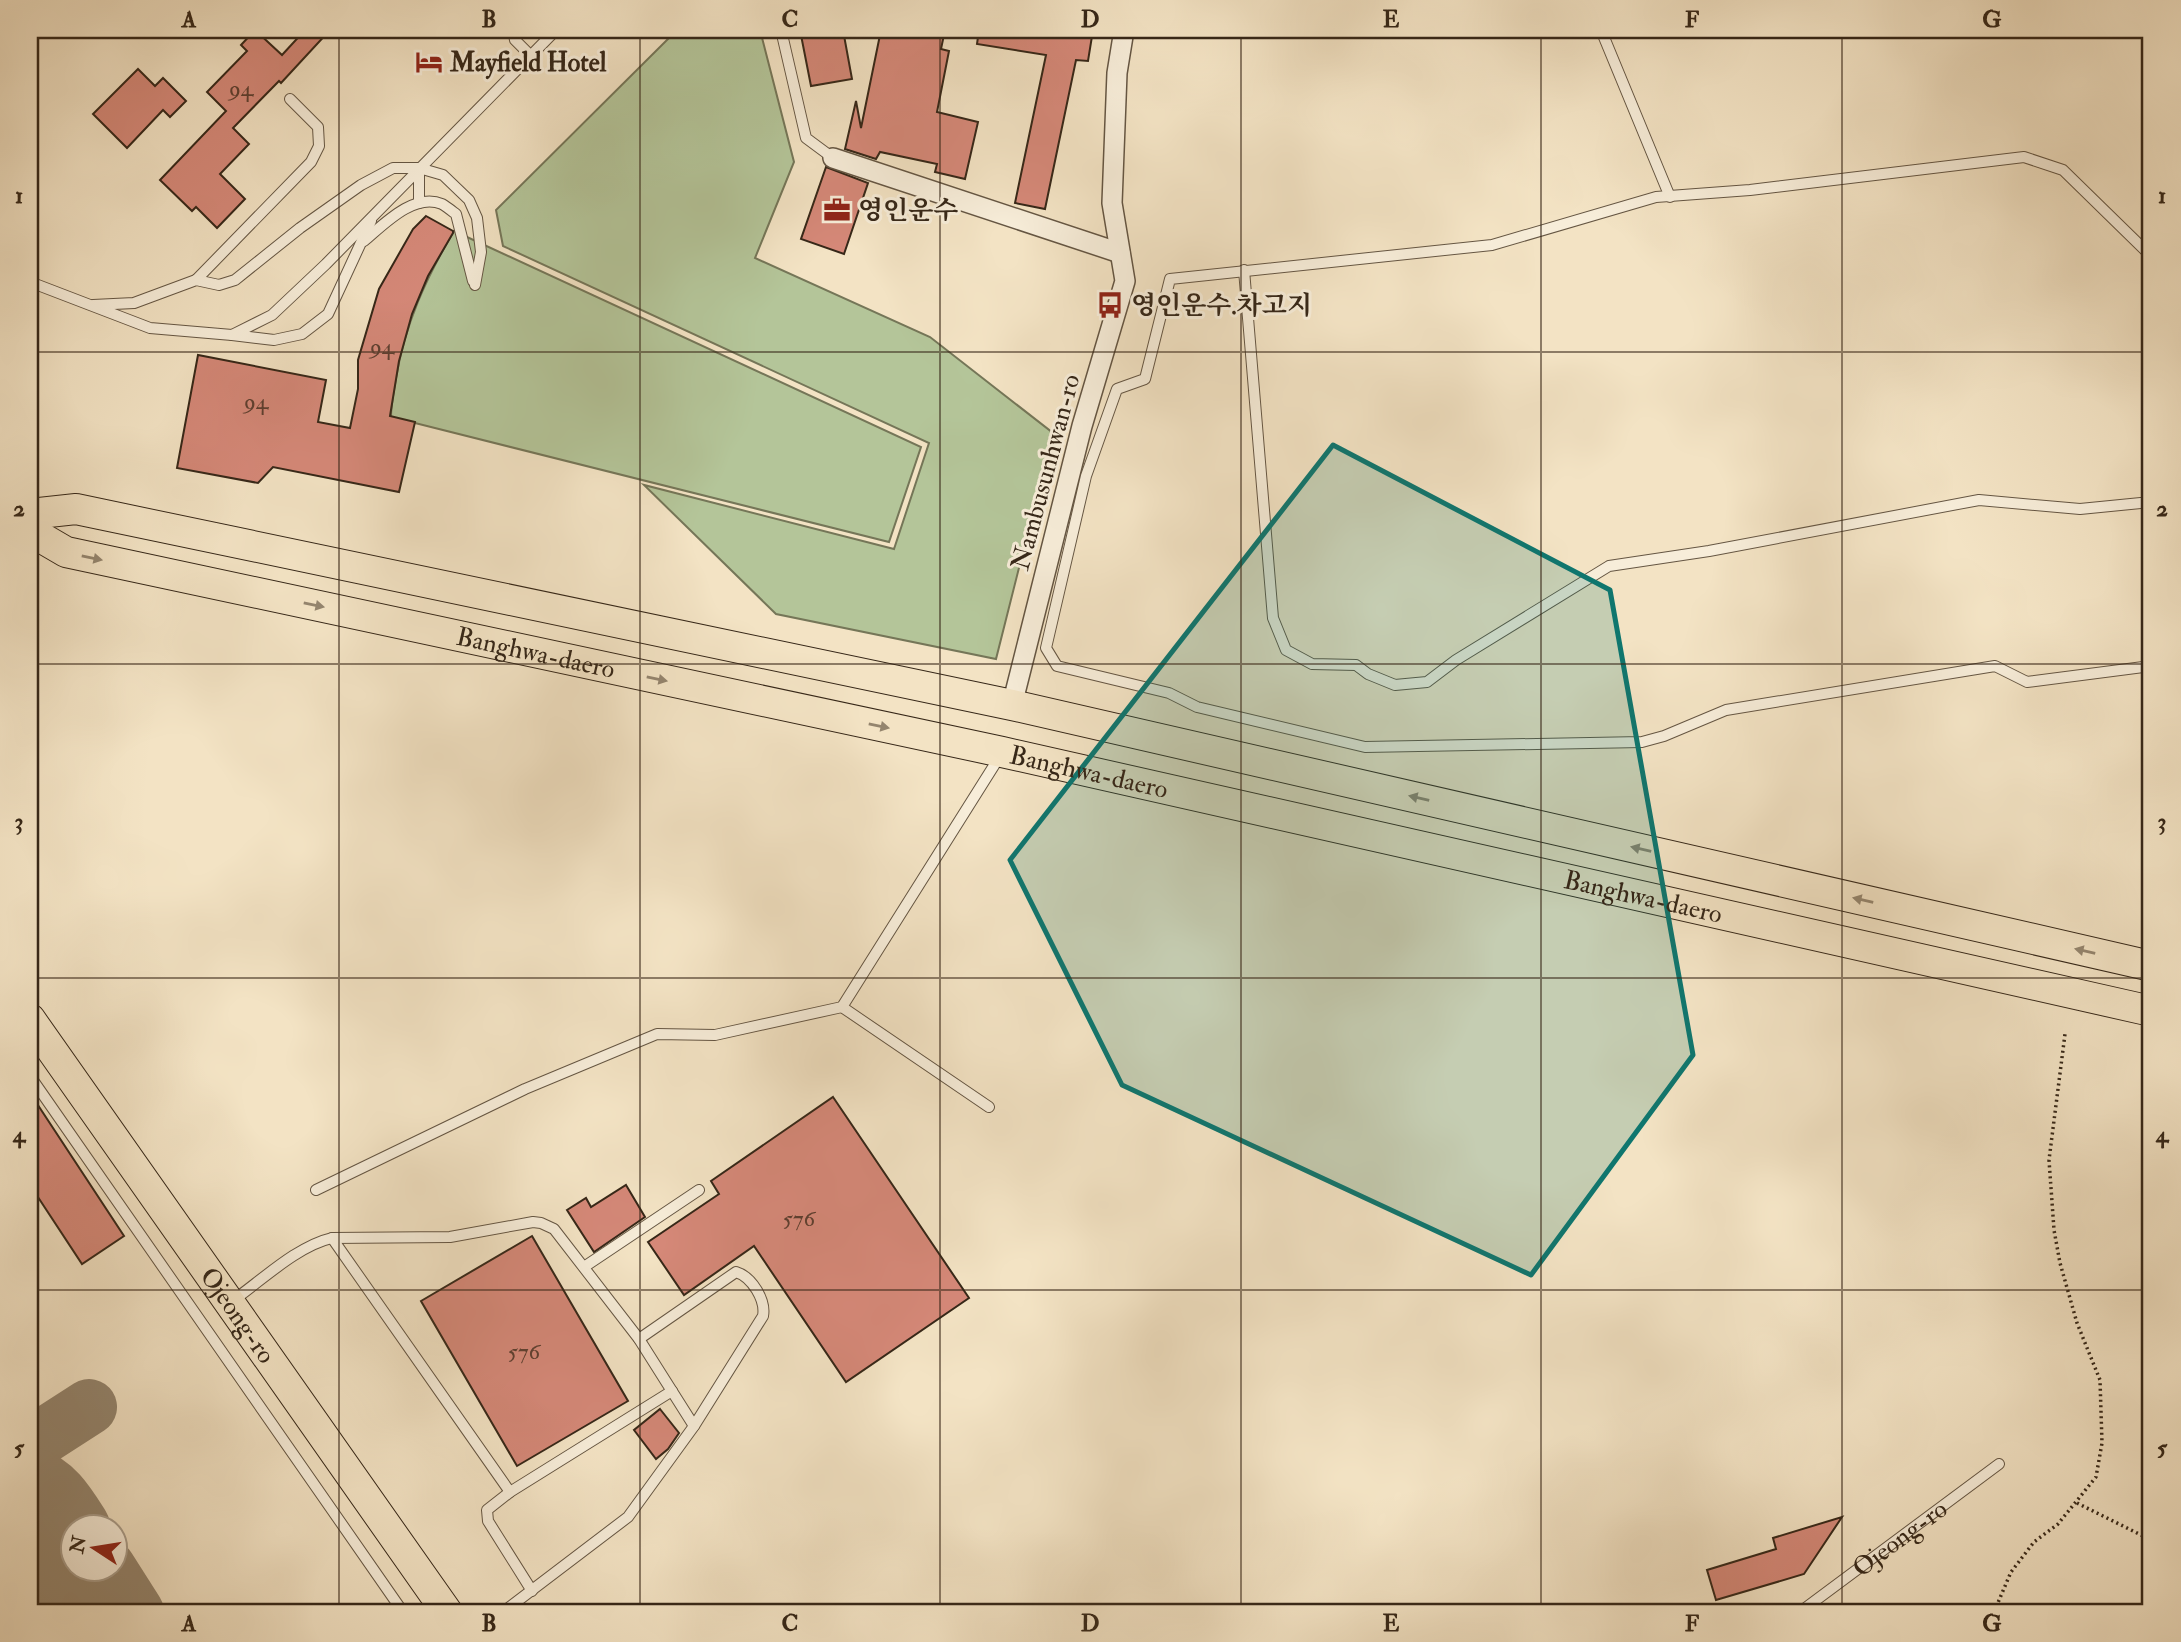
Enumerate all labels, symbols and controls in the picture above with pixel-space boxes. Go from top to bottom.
text: A [181,5,197,34]
text: B [481,5,497,34]
text: C [782,5,798,34]
text: D [1081,5,1099,34]
text: E [1383,5,1400,34]
text: F [1685,5,1700,34]
text: G [1982,5,2002,34]
hotel icon: Mayfield Hotel [414,47,444,77]
place label: Mayfield Hotel [449,47,607,80]
house number: 94 [227,74,255,103]
text: 1 [15,181,23,210]
text: 1 [2158,181,2166,210]
office icon: 영인운수 [822,195,852,225]
place label: 영인운수 [858,195,958,227]
bus stop icon: 영인운수.차고지 [1095,290,1125,320]
place label: 영인운수.차고지 [1131,290,1312,322]
house number: 94 [368,332,396,361]
street label: Nambusunhwan-ro [1004,371,1088,574]
house number: 94 [242,387,270,416]
text: 2 [13,494,25,523]
text: 2 [2156,494,2168,523]
one-way arrow [81,552,103,563]
one-way arrow [303,600,325,611]
street label: Banghwa-daero [453,621,618,686]
one-way arrow [646,673,668,684]
one-way arrow [868,721,890,732]
street label: Banghwa-daero [1007,739,1171,806]
one-way arrow [1408,793,1430,804]
text: 3 [15,807,23,836]
text: 3 [2158,807,2166,836]
one-way arrow [1630,844,1652,855]
street label: Banghwa-daero [1561,864,1725,931]
one-way arrow [1852,894,1874,905]
one-way arrow [2074,945,2096,956]
text: 4 [12,1120,27,1149]
text: 4 [2155,1120,2170,1149]
house number: 576 [783,1204,817,1233]
street label: Ojeong-ro [193,1262,282,1370]
house number: 576 [508,1337,542,1366]
text: 5 [14,1433,25,1462]
text: 5 [2157,1433,2168,1462]
street label: Ojeong-ro [1846,1493,1954,1584]
north arrow [60,1512,130,1582]
text: N [65,1533,92,1556]
text: A [181,1609,197,1638]
text: B [481,1609,497,1638]
text: C [782,1609,798,1638]
text: D [1081,1609,1099,1638]
text: E [1383,1609,1400,1638]
text: F [1685,1609,1700,1638]
text: G [1982,1609,2002,1638]

